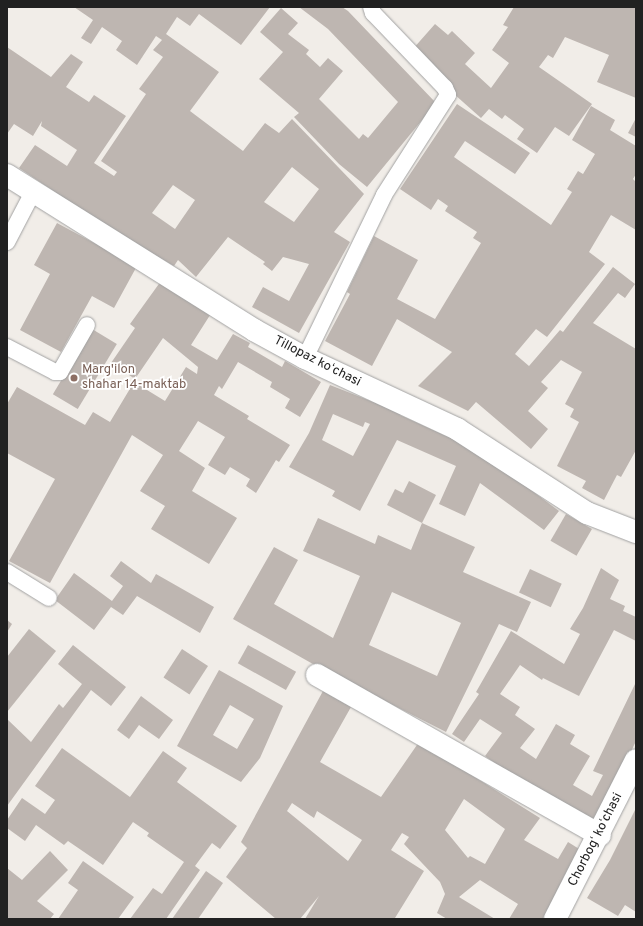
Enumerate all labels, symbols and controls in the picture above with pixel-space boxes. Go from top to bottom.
street label: Tillopaz koʻchasi [271,333,363,391]
place label: Marg'ilon shahar 14-maktab [82,363,186,394]
marker: Marg'ilon shahar 14-maktab [69,373,79,383]
street label: Chorbogʻ koʻchasi [566,791,626,889]

